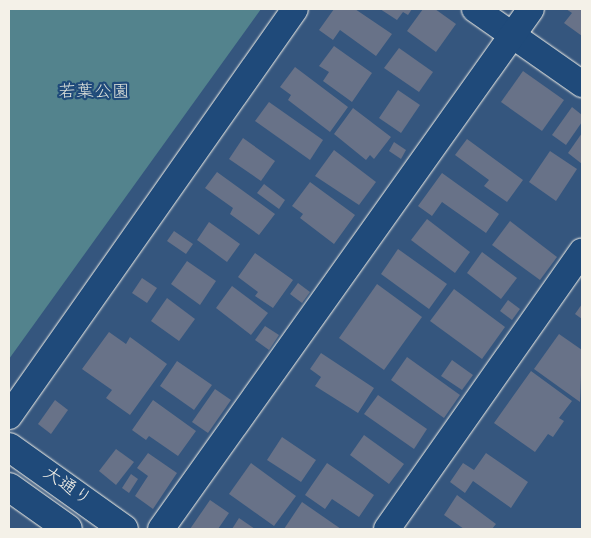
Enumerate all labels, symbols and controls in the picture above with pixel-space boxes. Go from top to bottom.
park label: 若葉公園 [58,83,130,105]
street label: 大通り [38,464,94,512]

